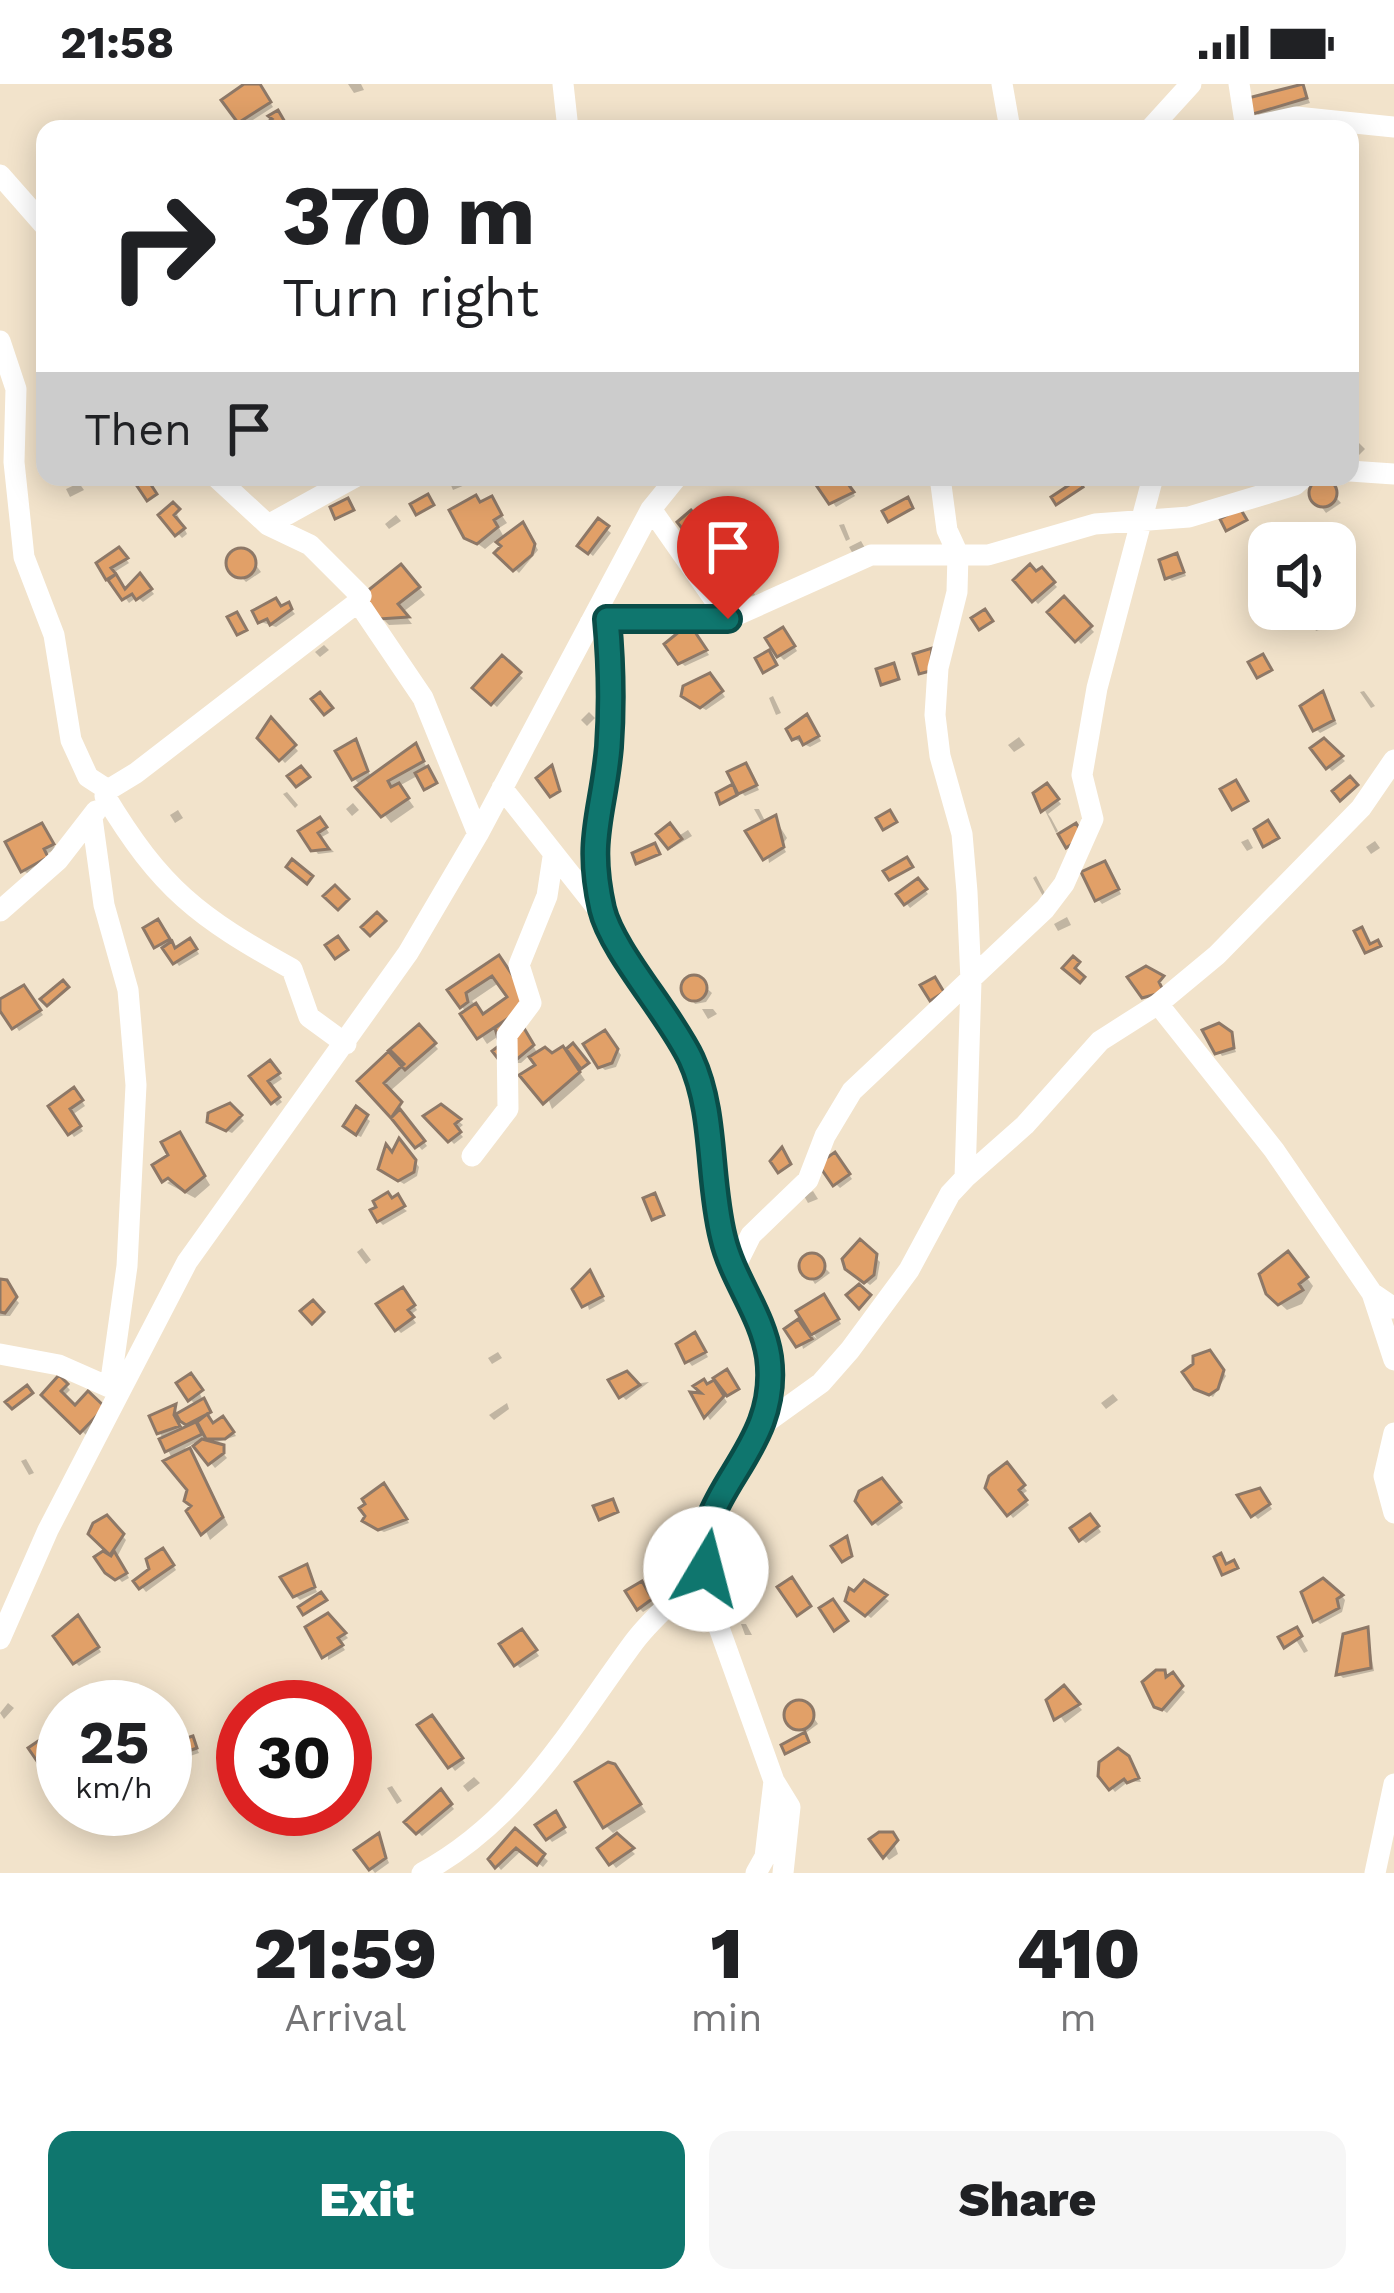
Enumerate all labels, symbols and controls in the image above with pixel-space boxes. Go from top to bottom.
text: 21:58 [60,16,174,69]
text: 370 m [282,166,536,264]
icon: right [84,168,240,324]
text: Turn right [282,266,539,329]
icon: arrive [216,396,282,462]
text: Then [84,403,192,456]
pin [677,496,779,619]
icon: arrive [695,514,761,580]
map controls [1248,522,1356,630]
button: sound [1248,522,1356,630]
position arrow [643,1506,769,1632]
speed limit sign: 30 [216,1680,372,1836]
text: 25 [79,1707,149,1778]
text: km/h [75,1770,153,1805]
text: 21:59 [254,1911,437,1995]
text: 1 [710,1911,743,1995]
text: 410 [1016,1911,1140,1995]
text: Arrival [284,1995,406,2040]
text: min [691,1995,762,2040]
text: m [1060,1995,1097,2040]
button: Exit [48,2131,685,2269]
button: Share [709,2131,1346,2269]

